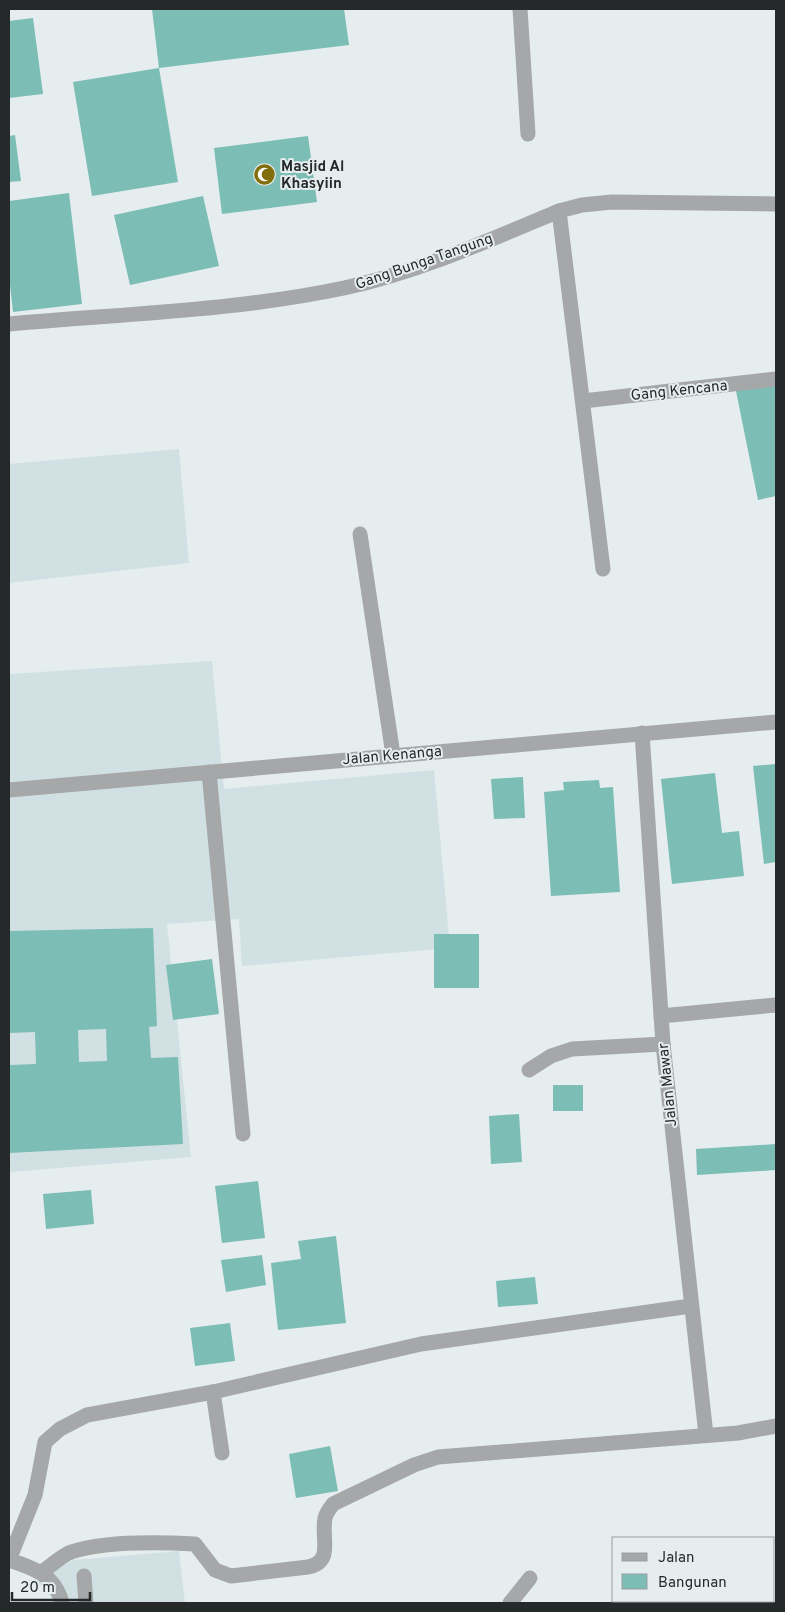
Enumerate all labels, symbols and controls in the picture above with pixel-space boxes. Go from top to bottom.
place label: Masjid Al Khasyiin [281,158,344,194]
mosque icon: Masjid Al Khasyiin [253,163,277,187]
street label: Gang Bunga Tangung [353,230,496,295]
street label: Gang Kencana [630,377,729,406]
street label: Jalan Kenanga [342,743,443,770]
street label: Jalan Mawar [655,1042,682,1128]
legend [612,1537,775,1602]
text: Jalan [658,1549,695,1568]
scale bar [12,1570,90,1602]
text: Bangunan [658,1574,727,1593]
text: 20 m [20,1579,55,1598]

